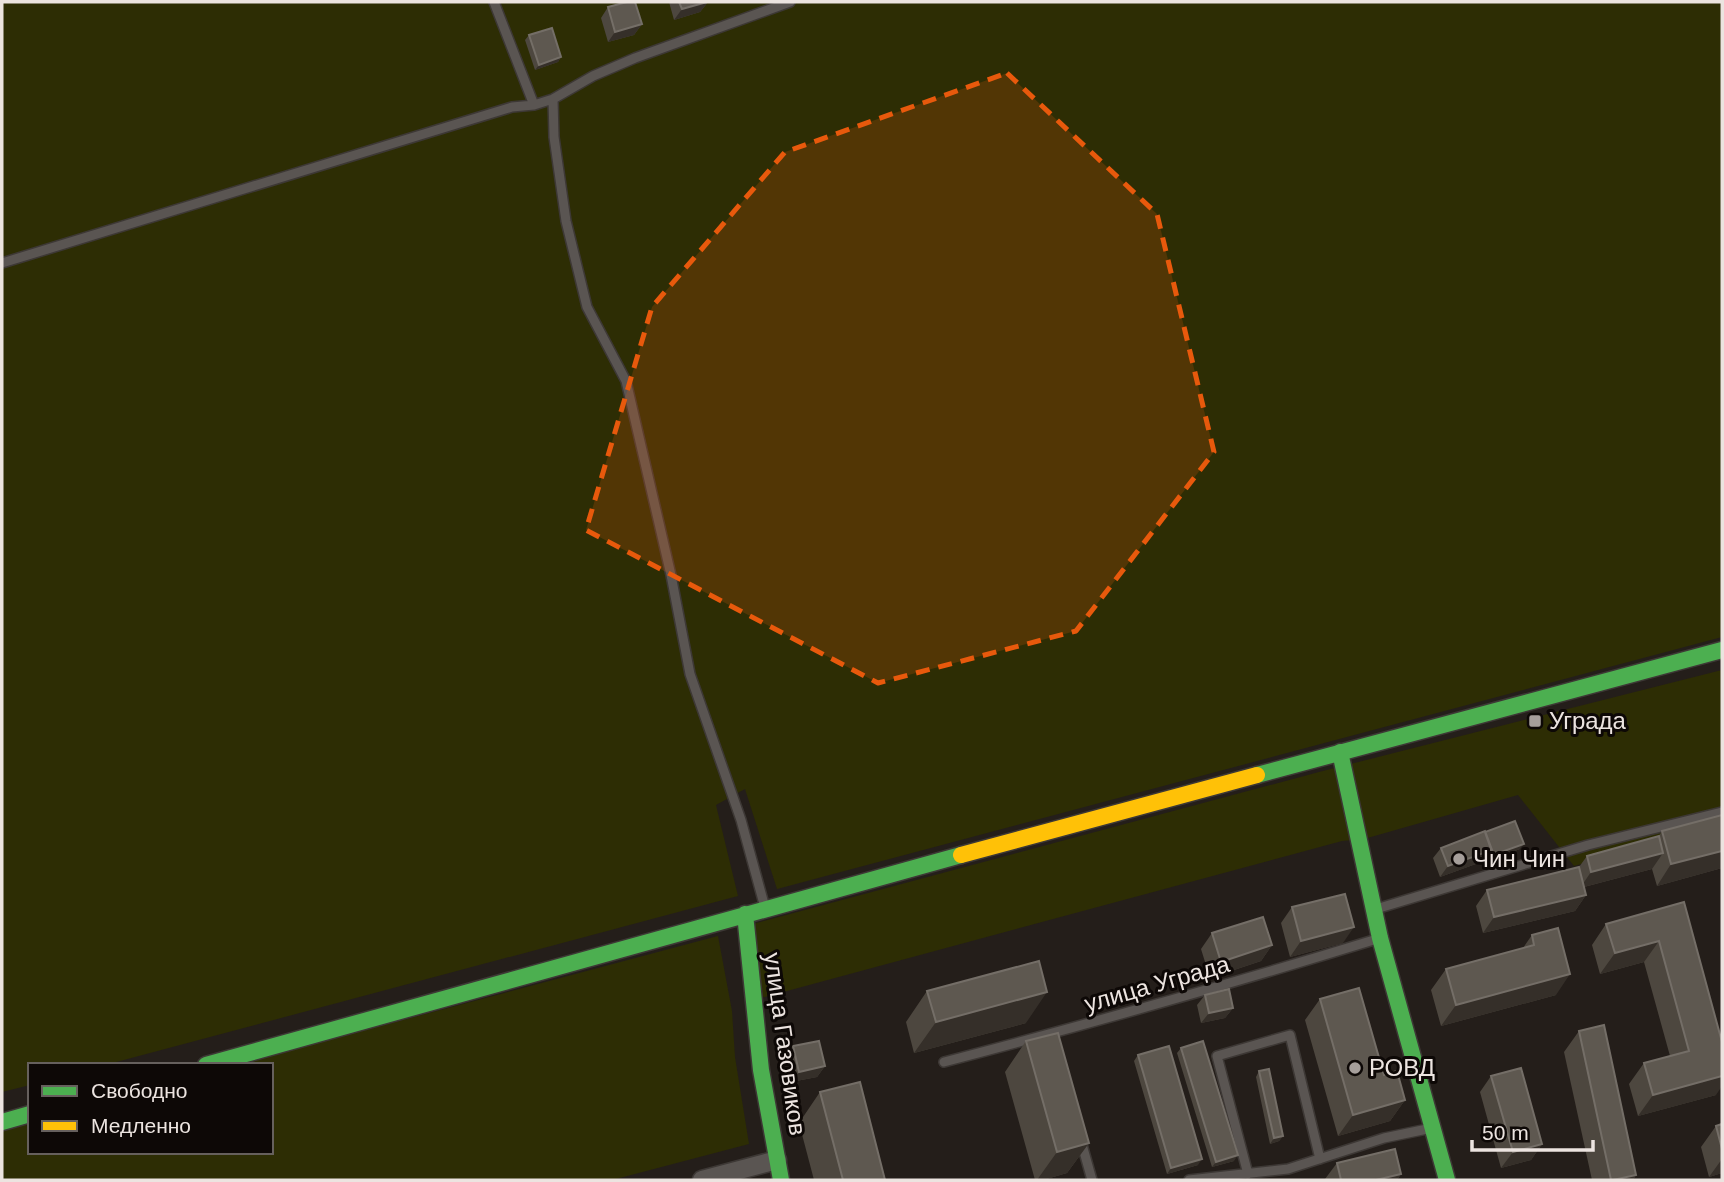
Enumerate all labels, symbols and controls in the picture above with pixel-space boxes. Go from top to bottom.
place label: Уграда [1549,707,1627,734]
marker: Уграда [1527,713,1543,729]
place label: Чин Чин [1473,845,1565,872]
marker: Чин Чин [1451,851,1467,867]
street label: улица Уграда [1081,950,1233,1017]
street label: улица Газовиков [759,951,812,1137]
place label: РОВД [1369,1054,1435,1081]
marker: РОВД [1347,1060,1363,1076]
legend [28,1063,273,1154]
text: Свободно [91,1079,188,1102]
scale bar [1472,1108,1593,1152]
text: Медленно [91,1114,191,1137]
text: 50 m [1482,1121,1529,1144]

